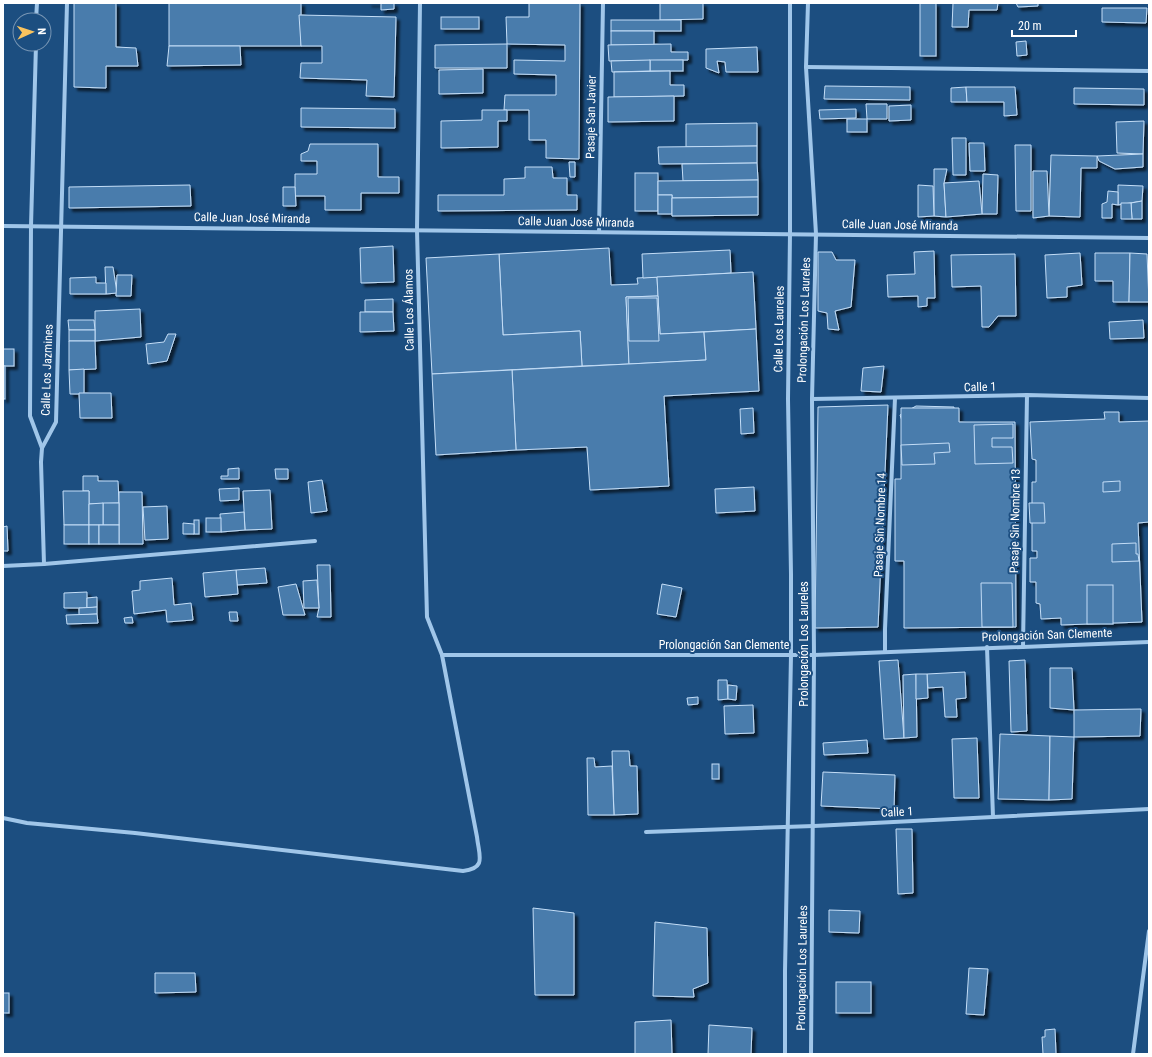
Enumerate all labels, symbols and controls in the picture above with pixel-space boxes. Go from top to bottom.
north arrow [12,12,52,52]
scale bar [1012,12,1076,38]
text: 20 m [1018,19,1042,33]
text: N [35,28,48,35]
street label: Pasaje San Javier [583,75,599,159]
street label: Calle Juan José Miranda [194,210,311,226]
street label: Calle Juan José Miranda [518,214,635,230]
street label: Calle Juan José Miranda [842,217,959,233]
street label: Prolongación Los Laureles [795,257,813,383]
street label: Calle Los Álamos [400,269,417,351]
street label: Calle Los Laureles [771,286,787,372]
street label: Calle Los Jazmines [38,324,56,416]
street label: Calle 1 [964,379,996,395]
street label: Pasaje Sin Nombre 13 [1007,469,1023,573]
street label: Pasaje Sin Nombre 14 [871,473,889,577]
street label: Prolongación Los Laureles [797,581,811,707]
street label: Prolongación San Clemente [981,626,1113,644]
street label: Prolongación San Clemente [659,638,790,652]
street label: Calle 1 [880,804,914,820]
street label: Prolongación Los Laureles [794,905,810,1031]

